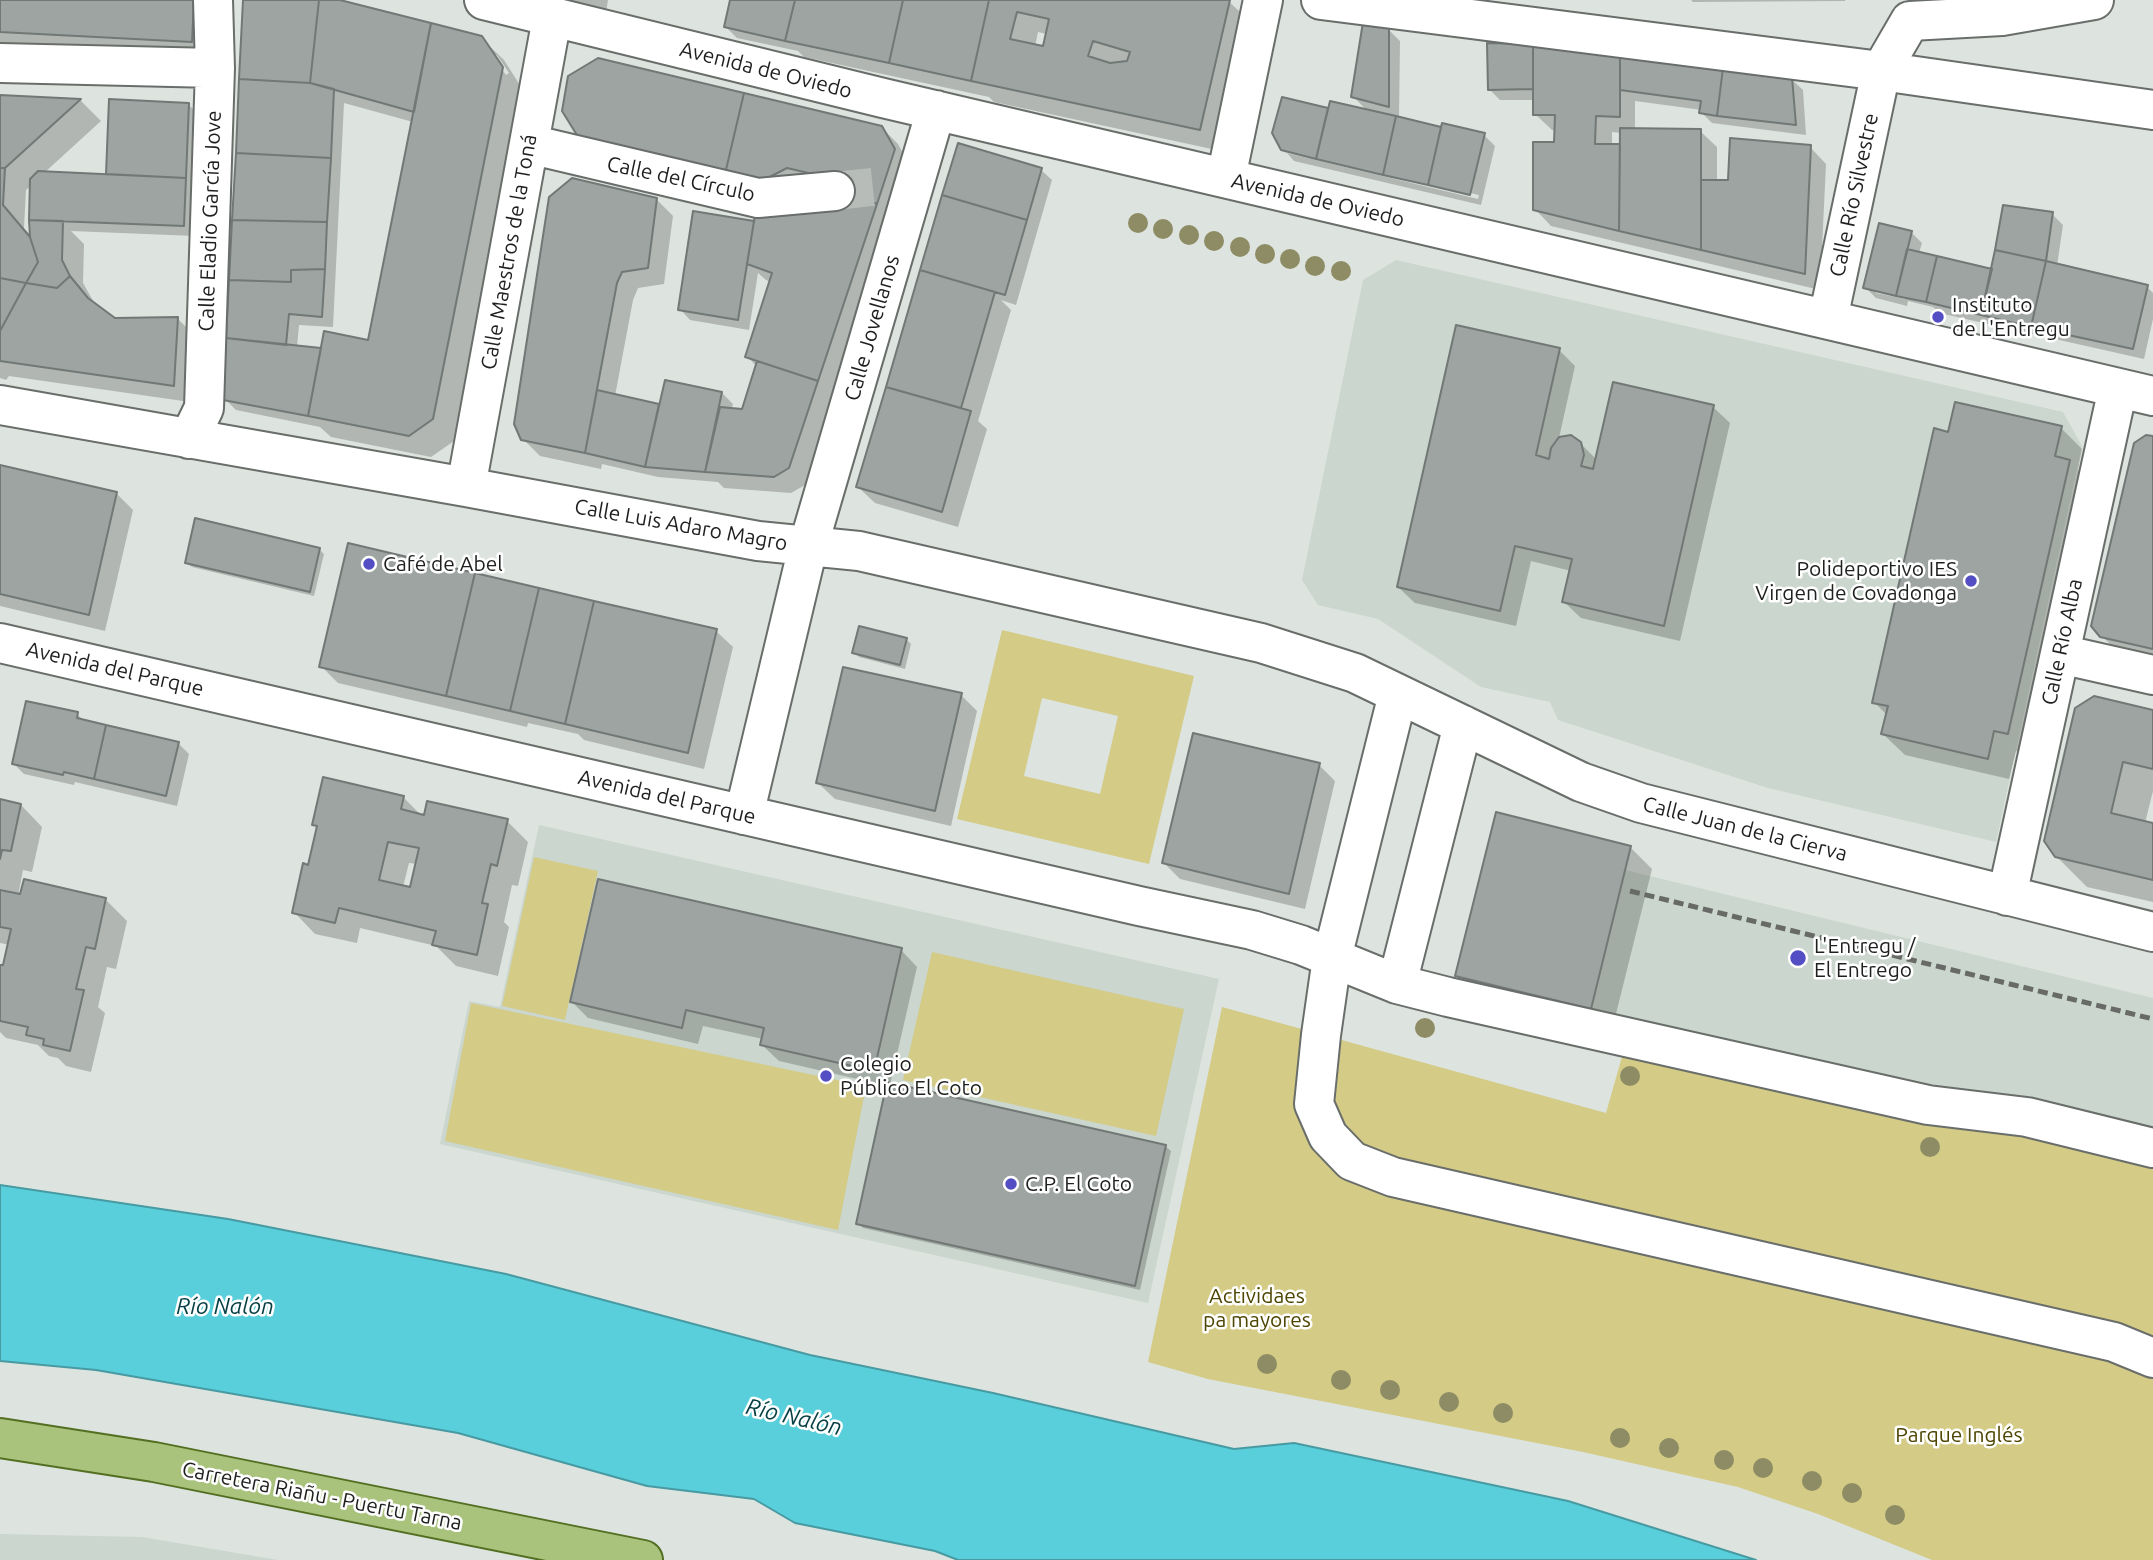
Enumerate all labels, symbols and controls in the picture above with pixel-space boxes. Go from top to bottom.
street label: Avenida de Oviedo [677,36,855,104]
street label: Calle Eladio García Jove [194,110,226,332]
street label: Calle Río Silvestre [1824,111,1884,279]
street label: Calle Maestros de la Toná [476,132,542,372]
street label: Calle del Círculo [605,151,757,207]
street label: Avenida de Oviedo [1229,168,1407,232]
street label: Calle Jovellanos [839,252,905,404]
place label: Instituto de L'Entregu [1952,292,2070,342]
marker: Instituto de L'Entregu [1930,309,1946,325]
street label: Calle Luis Adaro Magro [573,494,789,556]
place label: Café de Abel [383,551,503,577]
marker: Café de Abel [361,556,377,572]
place label: Polideportivo IES Virgen de Covadonga [1755,556,1957,606]
marker: Polideportivo IES Virgen de Covadonga [1963,573,1979,589]
street label: Calle Río Alba [2036,576,2088,708]
street label: Avenida del Parque [24,636,206,702]
street label: Avenida del Parque [576,764,758,830]
street label: Calle Juan de la Cierva [1640,791,1850,867]
place label: L'Entregu / El Entrego [1814,933,1916,983]
marker: L'Entregu / El Entrego [1788,948,1808,968]
place label: Colegio Público El Coto [840,1051,982,1101]
marker: Colegio Público El Coto [818,1068,834,1084]
place label: C.P. El Coto [1025,1171,1132,1197]
marker: C.P. El Coto [1003,1176,1019,1192]
park label: Actividaes pa mayores [1203,1283,1311,1333]
water label: Río Nalón [176,1292,274,1320]
water label: Río Nalón [743,1393,845,1441]
park label: Parque Inglés [1895,1422,2023,1448]
street label: Carretera Riañu - Puertu Tarna [180,1456,464,1536]

